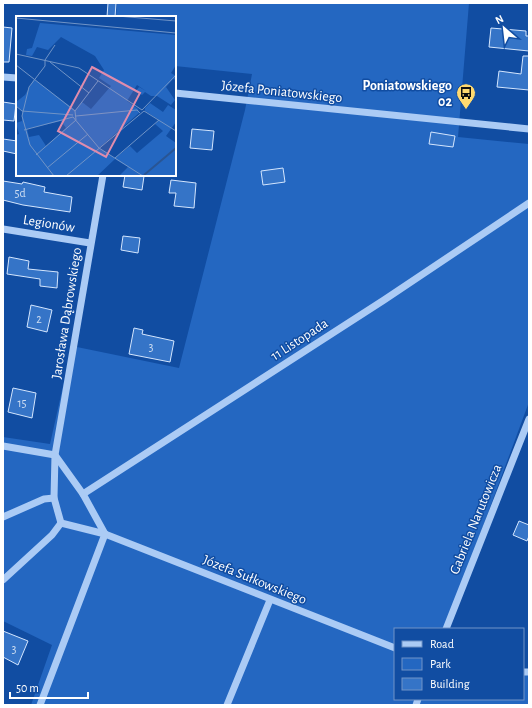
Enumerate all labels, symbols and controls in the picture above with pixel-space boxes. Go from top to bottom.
north arrow [484,8,524,48]
text: N [494,13,506,26]
inset map [16,16,176,176]
street label: Józefa Poniatowskiego [221,79,343,105]
place label: Poniatowskiego 02 [363,79,452,109]
bus stop icon: Poniatowskiego 02 [455,82,477,110]
house number: 5d [14,187,26,199]
street label: Legionów [22,213,76,235]
street label: Jarosława Dąbrowskiego [50,246,84,380]
house number: 2 [36,313,42,325]
street label: 11 Listopada [269,316,331,363]
house number: 3 [149,341,154,353]
house number: 15 [17,397,27,409]
street label: Gabriela Narutowicza [448,462,505,576]
street label: Józefa Sułkowskiego [201,553,308,607]
legend [394,628,524,700]
text: Road [430,638,454,650]
house number: 3 [12,643,17,655]
text: Park [430,658,451,670]
scale bar [10,674,88,700]
text: Building [430,678,470,690]
text: 50 m [16,682,39,694]

